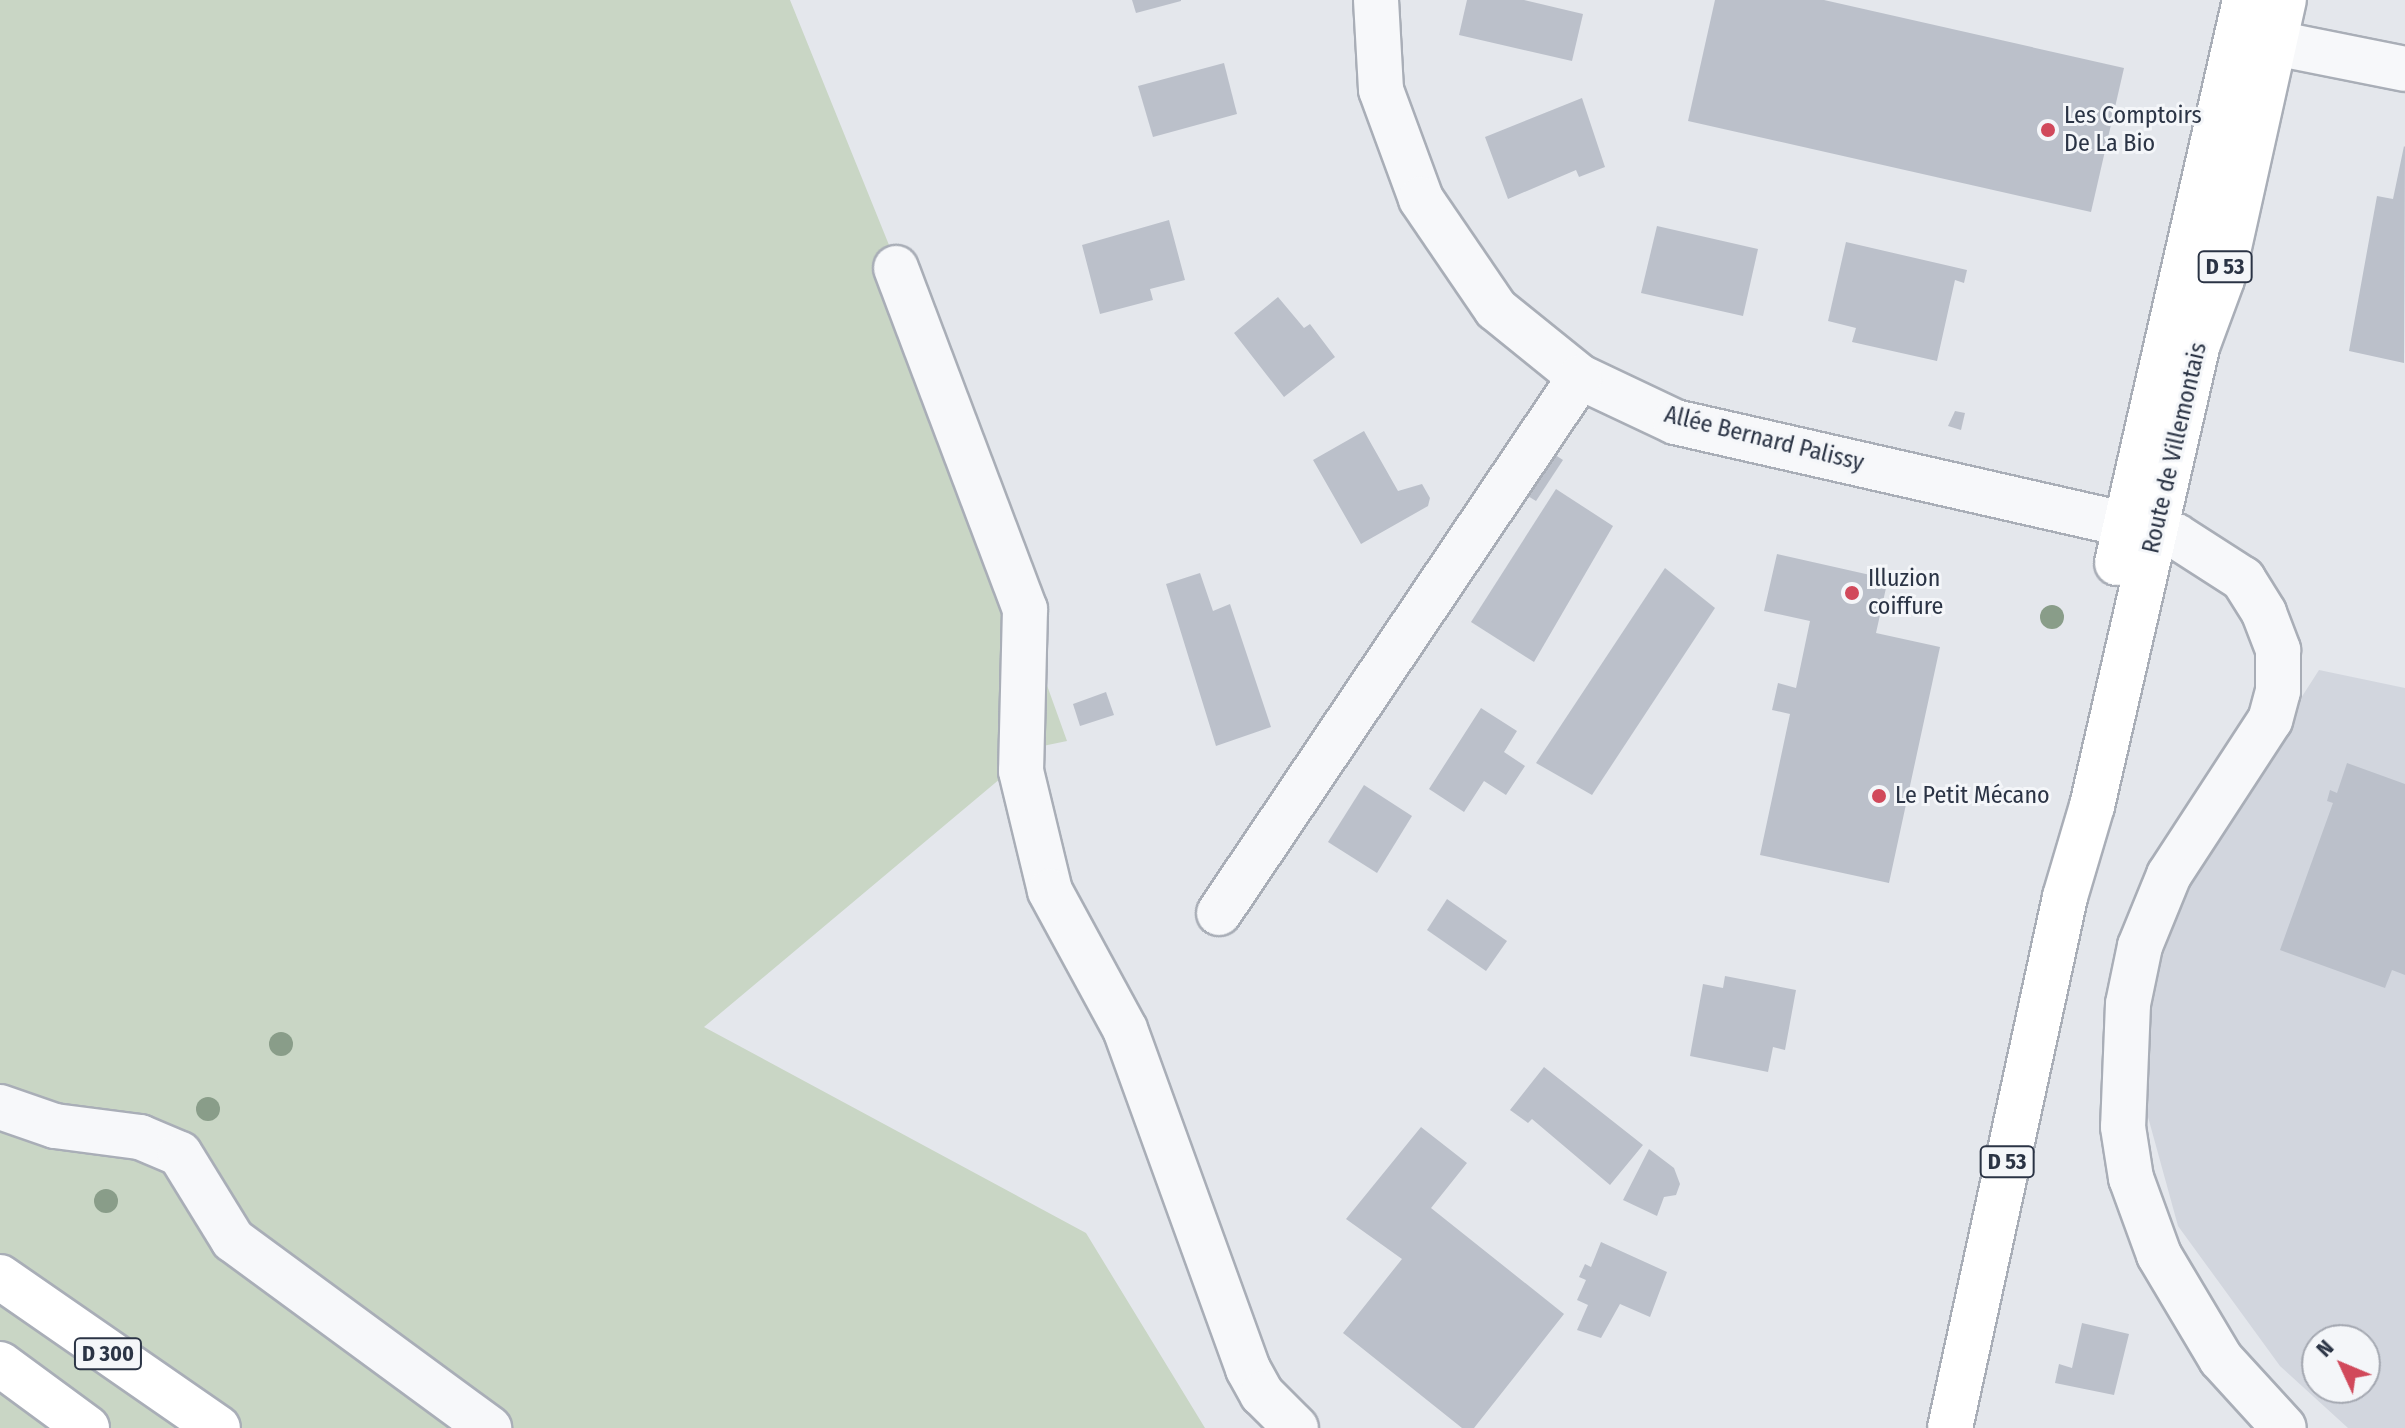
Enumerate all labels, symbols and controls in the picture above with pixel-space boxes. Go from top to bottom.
place label: Les Comptoirs De La Bio [2064,102,2202,158]
marker: Les Comptoirs De La Bio [2039,121,2057,139]
road number: D 53 [2197,249,2253,285]
street label: Route de Villemontais [2137,340,2213,556]
street label: Allée Bernard Palissy [1661,400,1867,478]
place label: Illuzion coiffure [1868,565,1943,621]
marker: Illuzion coiffure [1843,584,1861,602]
place label: Le Petit Mécano [1895,782,2050,810]
marker: Le Petit Mécano [1870,787,1888,805]
road number: D 53 [1979,1144,2035,1180]
north arrow [2301,1324,2381,1404]
text: N [2311,1334,2339,1362]
road number: D 300 [72,1336,144,1372]

